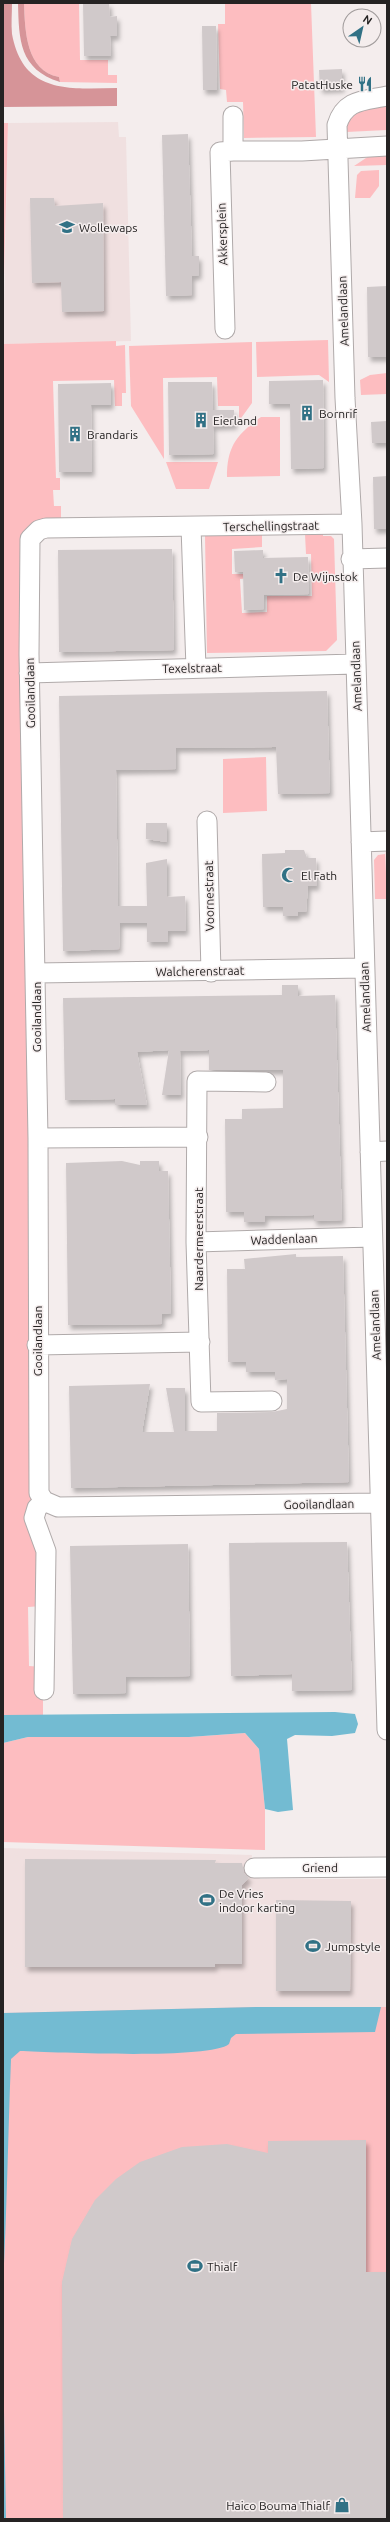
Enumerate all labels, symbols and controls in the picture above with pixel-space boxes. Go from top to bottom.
north arrow [342,8,382,48]
text: N [361,12,374,27]
restaurant icon: PatatHuske [356,75,374,93]
place label: PatatHuske [291,78,353,91]
street label: Akkersplein [214,202,230,266]
school or university icon: Wollewaps [58,218,76,236]
place label: Wollewaps [79,221,138,234]
street label: Amelandlaan [335,276,351,346]
building icon: Bornrif [298,404,316,422]
place label: Bornrif [319,407,358,420]
building icon: Eierland [192,411,210,429]
place label: Eierland [213,414,257,427]
building icon: Brandaris [66,425,84,443]
place label: Brandaris [87,428,138,441]
street label: Terschellingstraat [223,519,319,533]
church icon: De Wijnstok [272,567,290,585]
place label: De Wijnstok [293,570,358,583]
street label: Amelandlaan [348,641,364,711]
street label: Gooilandlaan [23,658,37,728]
street label: Texelstraat [162,661,222,675]
street label: Voornestraat [202,860,216,931]
mosque icon: El Fath [280,866,298,884]
place label: El Fath [301,869,337,882]
street label: Amelandlaan [357,962,373,1032]
street label: Walcherenstraat [156,964,245,978]
street label: Gooilandlaan [30,982,43,1052]
street label: Naardermeerstraat [192,1187,205,1291]
street label: Waddenlaan [250,1231,318,1247]
street label: Amelandlaan [367,1290,383,1360]
street label: Gooilandlaan [31,1306,44,1376]
street label: Gooilandlaan [284,1497,354,1511]
street label: Griend [302,1861,338,1874]
place label: De Vries indoor karting [219,1887,295,1914]
sports icon: De Vries indoor karting [198,1891,216,1909]
sports icon: Jumpstyle [304,1937,322,1955]
place label: Jumpstyle [325,1940,381,1953]
sports icon: Thialf [186,2257,204,2275]
place label: Thialf [207,2260,238,2273]
shop icon: Haico Bouma Thialf [333,2496,351,2514]
place label: Haico Bouma Thialf [226,2499,330,2512]

